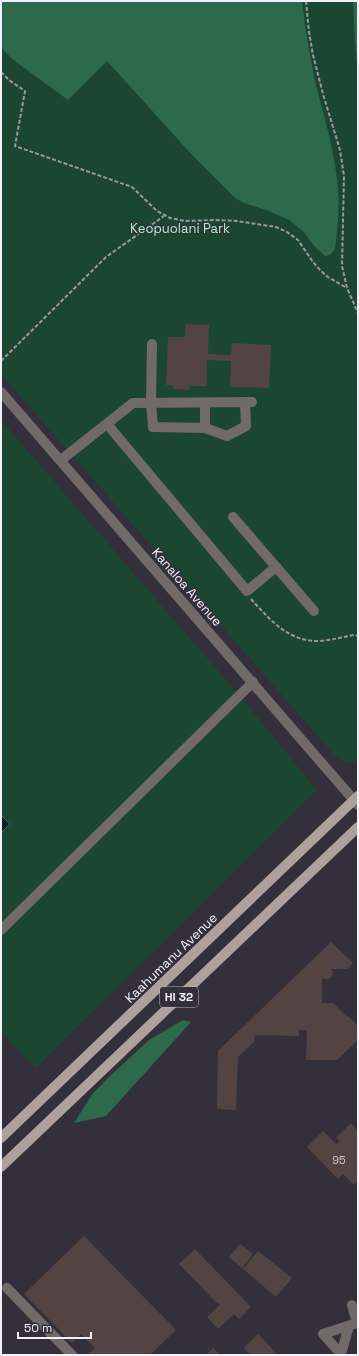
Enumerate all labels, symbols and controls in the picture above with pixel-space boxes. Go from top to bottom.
park label: Keopuolani Park [130,220,230,237]
street label: Kanaloa Avenue [148,544,226,630]
street label: Kaahumanu Avenue [121,909,221,1007]
road number: HI 32 [160,987,198,1007]
house number: 95 [332,1153,346,1167]
scale bar [18,1314,91,1340]
text: 50 m [24,1320,52,1336]

